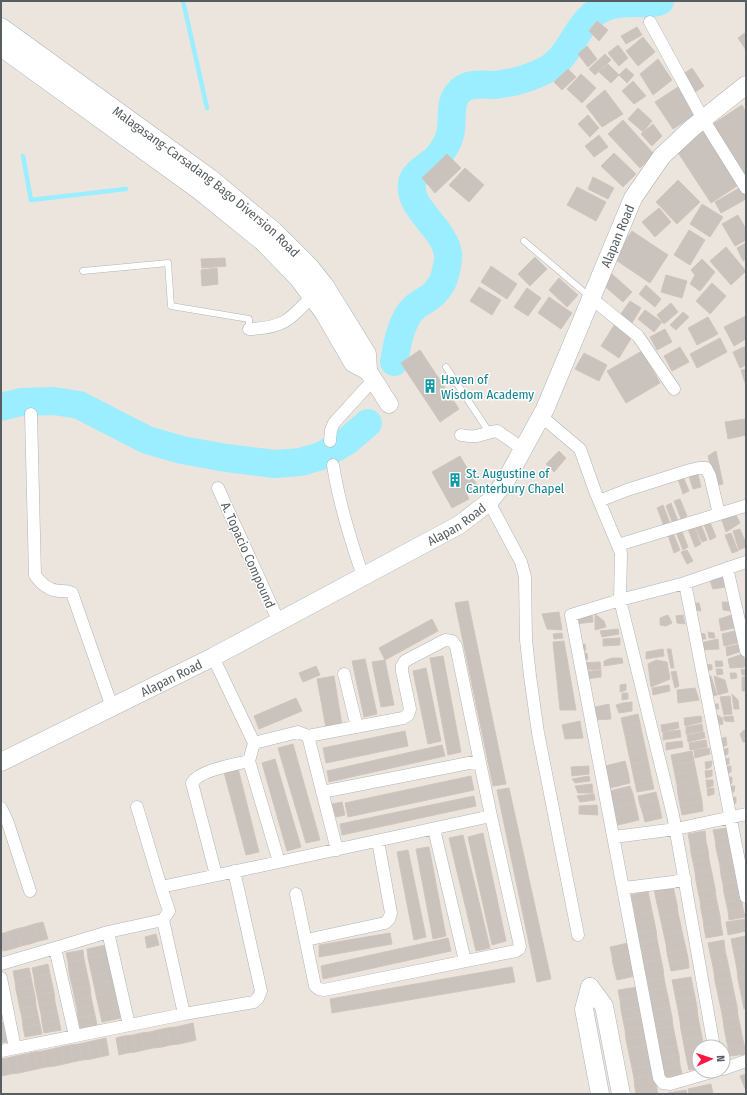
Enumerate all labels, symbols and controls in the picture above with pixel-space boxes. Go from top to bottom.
street label: Malagasang-Carsadang Bago Diversion Road [110,103,303,260]
street label: Alapan Road [597,202,637,270]
place label: Haven of Wisdom Academy [441,372,534,402]
building icon: Haven of Wisdom Academy [422,378,438,394]
place label: St. Augustine of Canterbury Chapel [466,466,565,496]
building icon: St. Augustine of Canterbury Chapel [447,472,463,488]
street label: A. Topacio Compound [218,500,278,610]
street label: Alapan Road [425,500,489,548]
street label: Alapan Road [138,656,204,699]
north arrow [691,1039,731,1079]
text: N [714,1055,727,1062]

